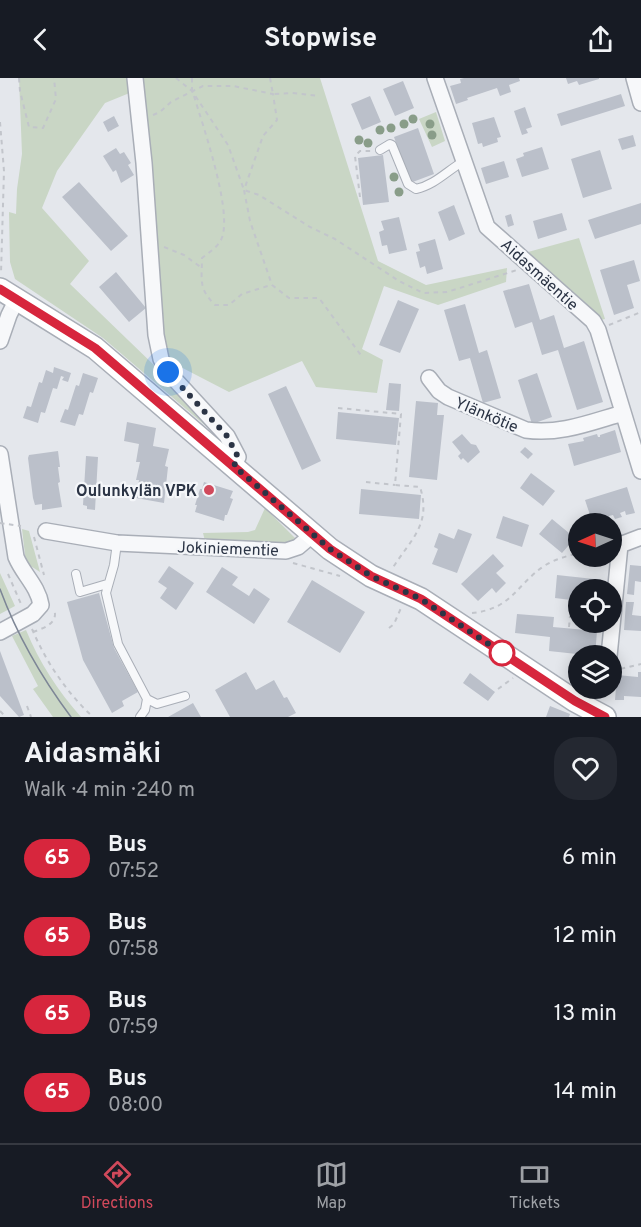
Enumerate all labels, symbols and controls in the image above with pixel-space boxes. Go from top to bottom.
text: Stopwise [264,22,377,56]
icon: back [24,23,57,56]
icon: share [584,23,617,56]
street label: Aidasmäentie [496,235,582,316]
your location [153,357,183,387]
street label: Ylänkötie [451,394,521,438]
place label: Oulunkylän VPK [76,482,197,502]
marker: Oulunkylän VPK [202,483,216,497]
north arrow [568,513,622,567]
map controls [568,513,622,699]
street label: Jokiniementie [177,538,279,562]
button: locate [568,579,622,633]
unlabelled marker [489,640,515,666]
button: layers [568,645,622,699]
text: Aidasmäki [24,737,161,773]
button: heart [554,737,617,800]
text: Walk · 4 min · 240 m [24,778,195,804]
text: Bus [108,832,147,859]
text: 65 [44,845,70,872]
text: 6 min [562,845,617,872]
text: 07:52 [108,859,159,885]
text: Bus [108,910,147,937]
text: 65 [44,923,70,950]
text: 12 min [554,923,617,950]
text: 07:58 [108,937,159,963]
text: Bus [108,988,147,1015]
text: 65 [44,1001,70,1028]
text: 13 min [554,1001,617,1028]
text: 07:59 [108,1015,159,1041]
text: Bus [108,1066,147,1093]
text: 65 [44,1079,70,1106]
text: 14 min [554,1079,617,1106]
text: 08:00 [108,1093,163,1119]
tab: Directions [81,1158,153,1214]
tab: Map [315,1158,348,1214]
tab: Tickets [509,1158,560,1214]

